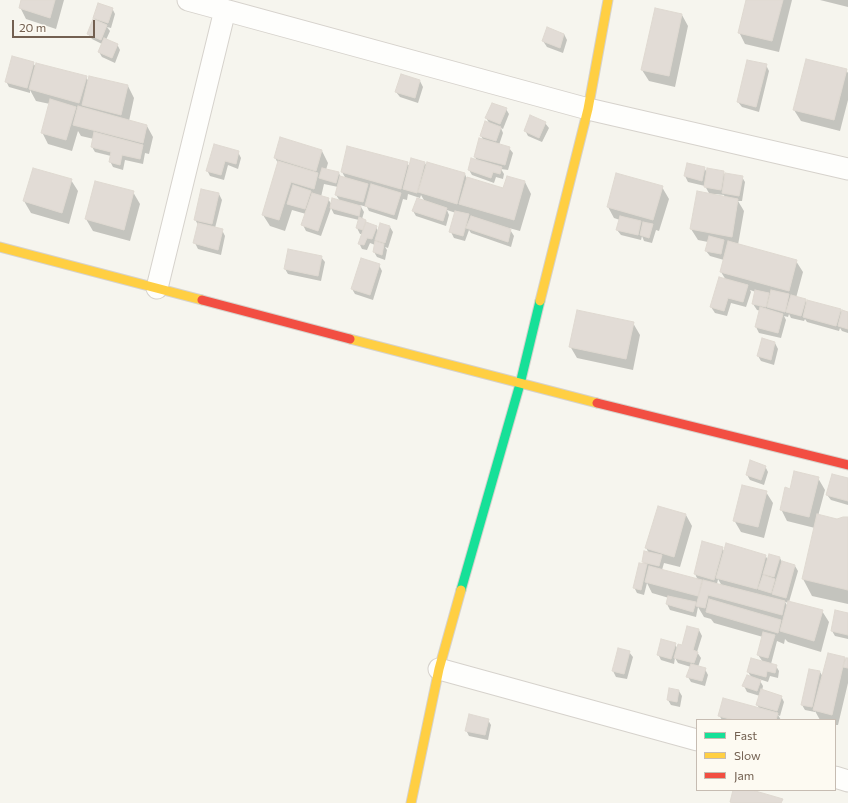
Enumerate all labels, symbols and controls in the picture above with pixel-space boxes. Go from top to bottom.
scale bar [14,12,97,38]
text: 20 m [19,20,46,34]
legend [696,719,836,791]
text: Fast [734,728,757,742]
text: Slow [734,748,761,762]
text: Jam [734,768,754,782]

